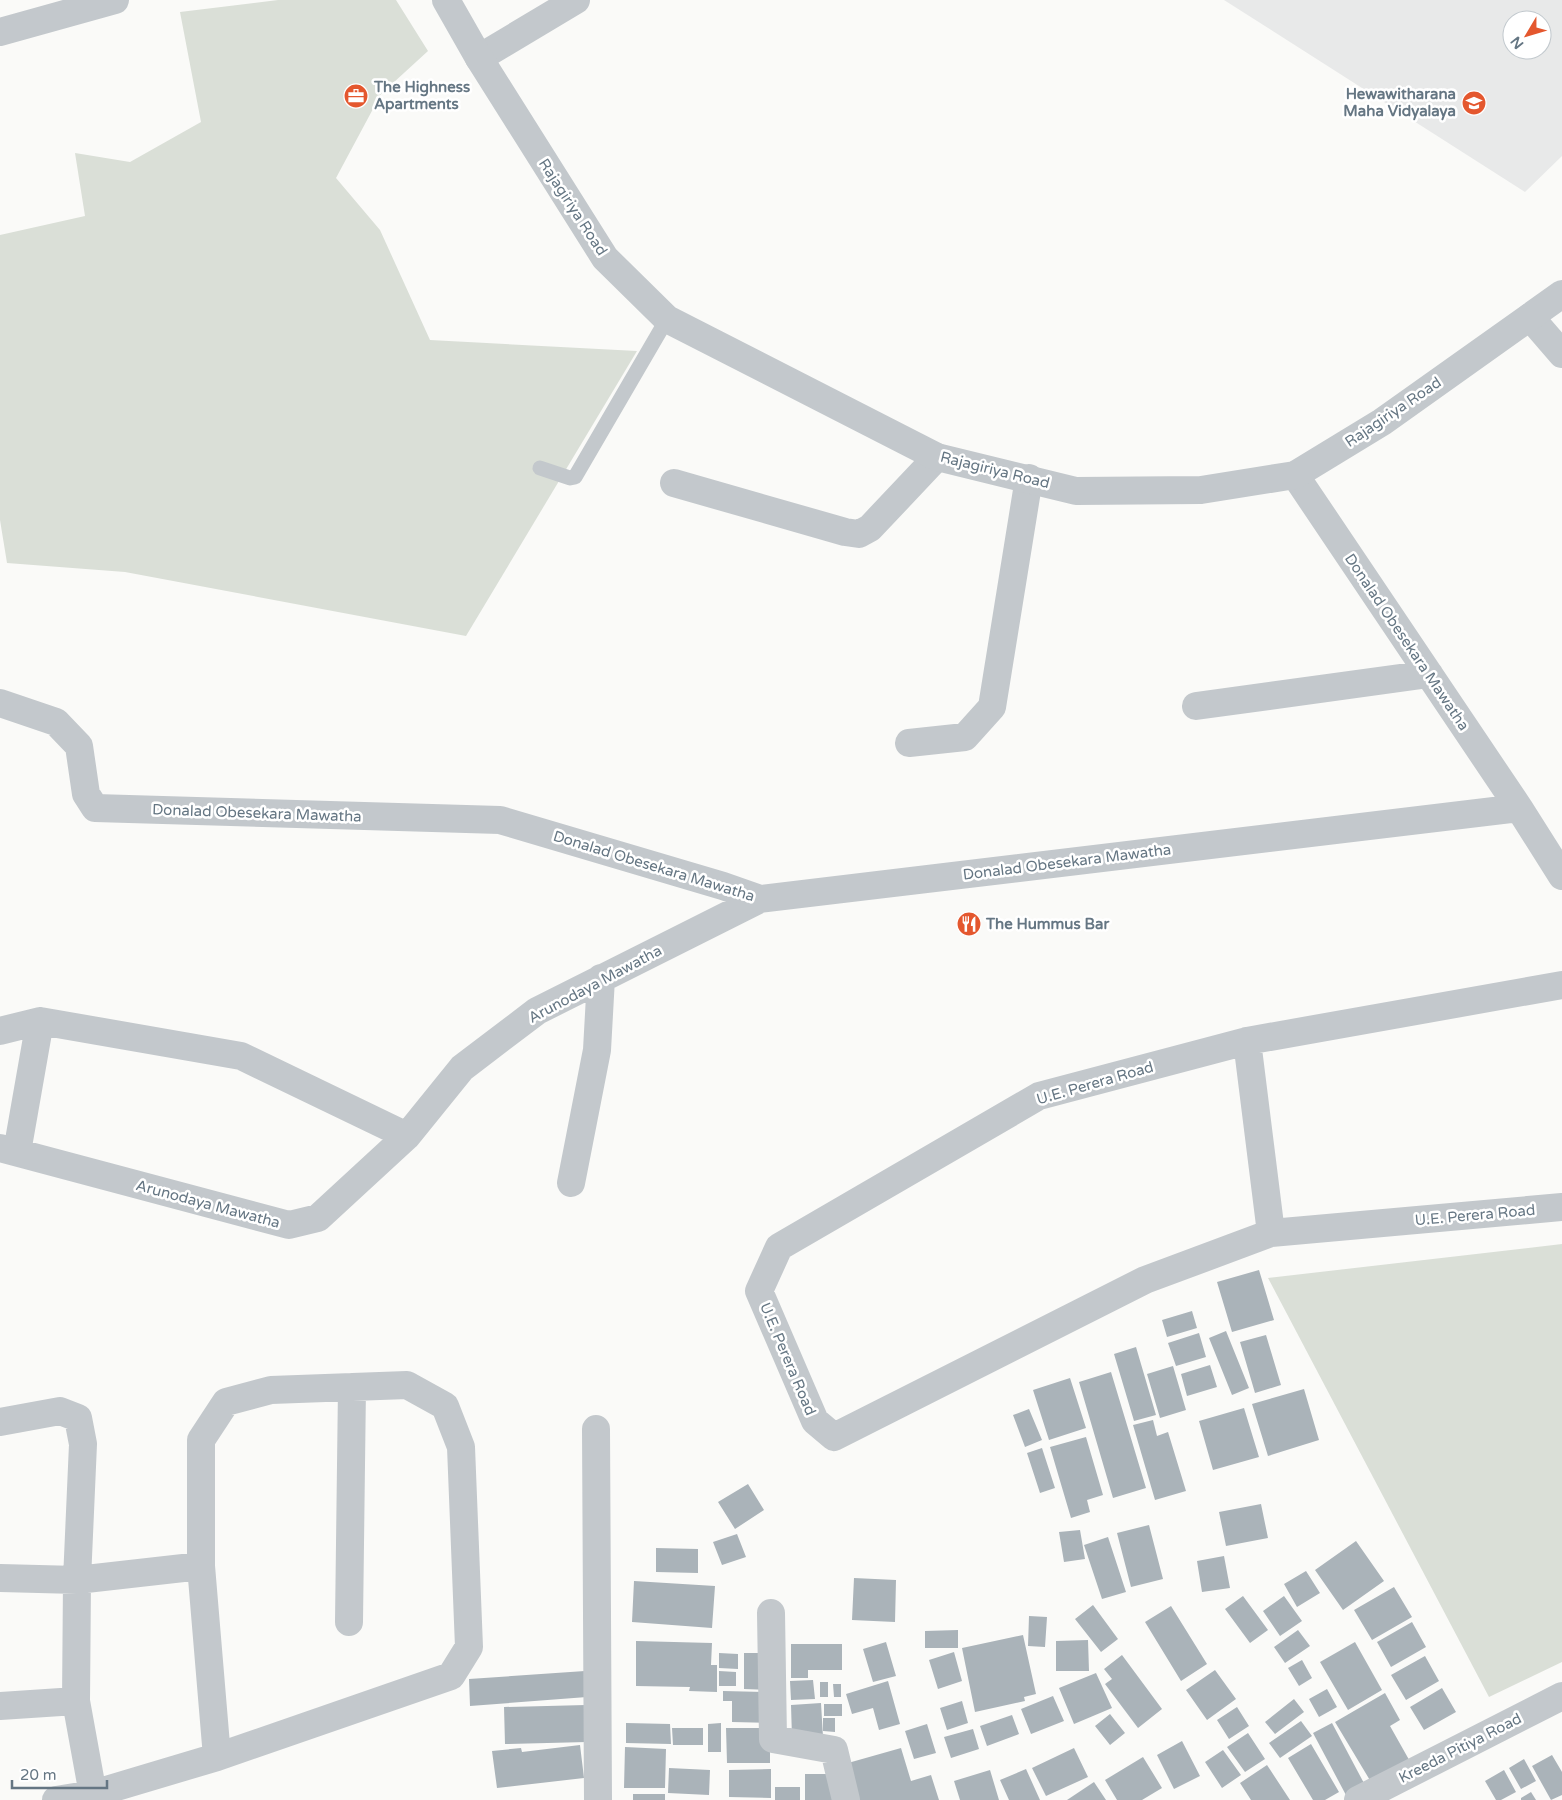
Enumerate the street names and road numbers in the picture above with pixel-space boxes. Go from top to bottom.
street label: Rajagiriya Road [535,155,611,259]
street label: Rajagiriya Road [1342,373,1444,451]
street label: Rajagiriya Road [938,448,1052,492]
street label: Donalad Obesekara Mawatha [1341,550,1473,734]
street label: Donalad Obesekara Mawatha [152,800,362,826]
street label: Donalad Obesekara Mawatha [551,827,757,905]
street label: Donalad Obesekara Mawatha [962,840,1172,884]
street label: Arunodaya Mawatha [525,941,665,1027]
street label: U.E. Perera Road [1034,1058,1156,1108]
street label: Arunodaya Mawatha [134,1176,282,1232]
street label: U.E. Perera Road [1414,1201,1536,1229]
street label: U.E. Perera Road [756,1300,820,1418]
street label: Kreeda Pitiya Road [1396,1709,1524,1787]

